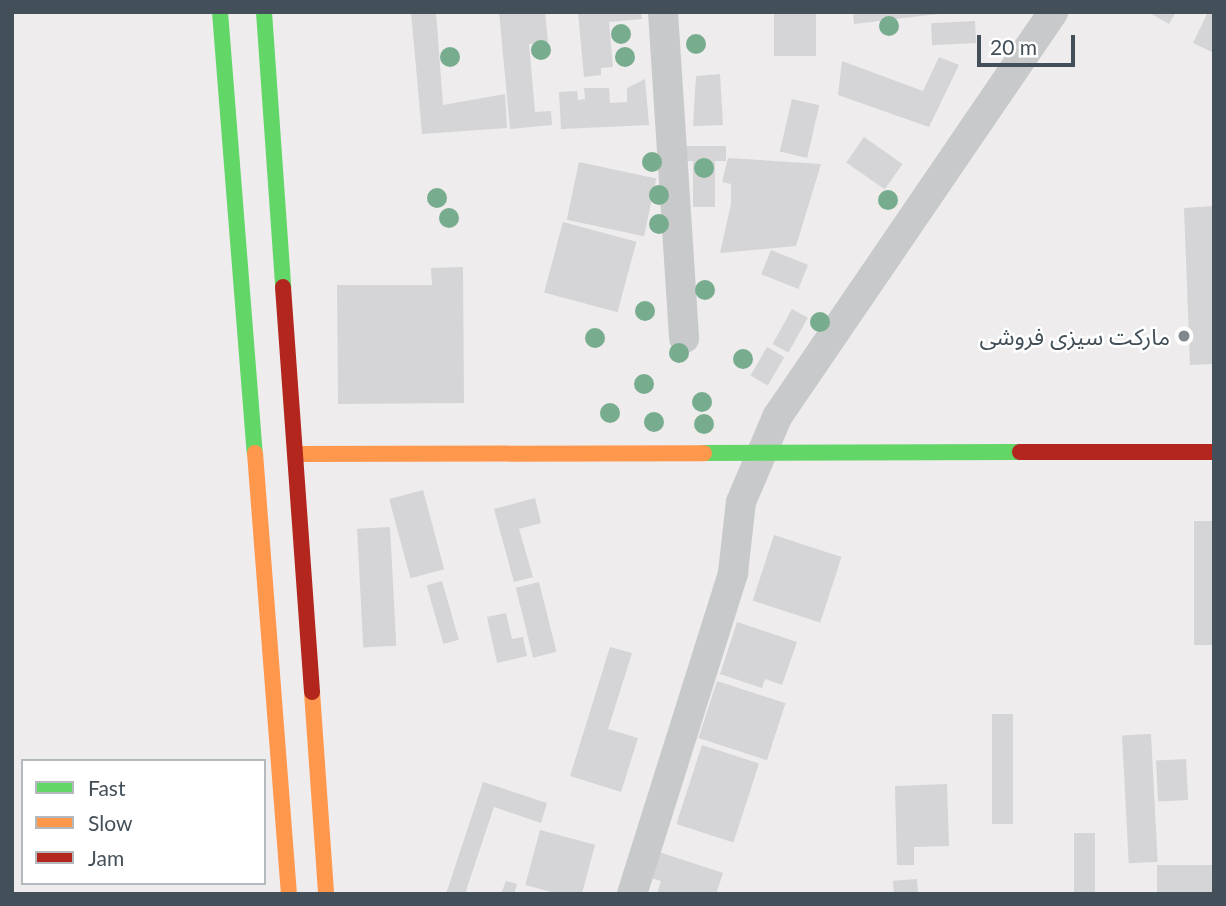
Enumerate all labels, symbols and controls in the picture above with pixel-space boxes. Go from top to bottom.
scale bar [981,21,1079,65]
text: 20 m [990,34,1037,59]
place label: مارکت سیزی فروشی [979,322,1170,350]
marker: مارکت سیزی فروشی [1176,328,1192,344]
legend [21,759,266,885]
text: Fast [88,775,125,800]
text: Slow [88,810,132,835]
text: Jam [88,845,124,870]

